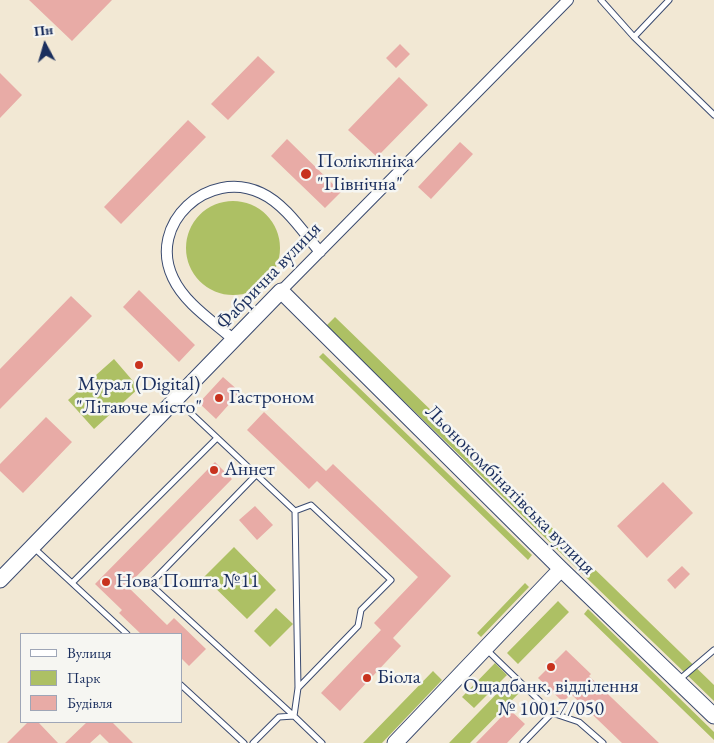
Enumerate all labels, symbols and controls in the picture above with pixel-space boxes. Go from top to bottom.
north arrow [20,20,70,70]
text: Пн [33,20,54,40]
place label: Поліклініка "Північна" [317,150,414,197]
marker: Поліклініка "Північна" [299,167,313,181]
street label: Фабрична вулиця [212,217,326,335]
marker: Мурал (Digital) "Літаюче місто" [133,359,145,371]
place label: Мурал (Digital) "Літаюче місто" [76,373,202,420]
place label: Гастроном [229,386,314,410]
marker: Гастроном [213,392,225,404]
street label: Льонокомбінатівська вулиця [420,400,600,580]
place label: Аннет [224,458,275,482]
marker: Аннет [208,464,220,476]
place label: Нова Пошта №11 [116,570,260,594]
marker: Нова Пошта №11 [100,576,112,588]
legend [20,633,182,723]
text: Вулиця [67,643,112,662]
marker: Ощадбанк, відділення № 10017/050 [545,661,557,673]
place label: Біола [377,666,421,690]
text: Парк [67,668,100,687]
marker: Біола [361,672,373,684]
place label: Ощадбанк, відділення № 10017/050 [463,675,639,722]
text: Будівля [67,693,113,712]

